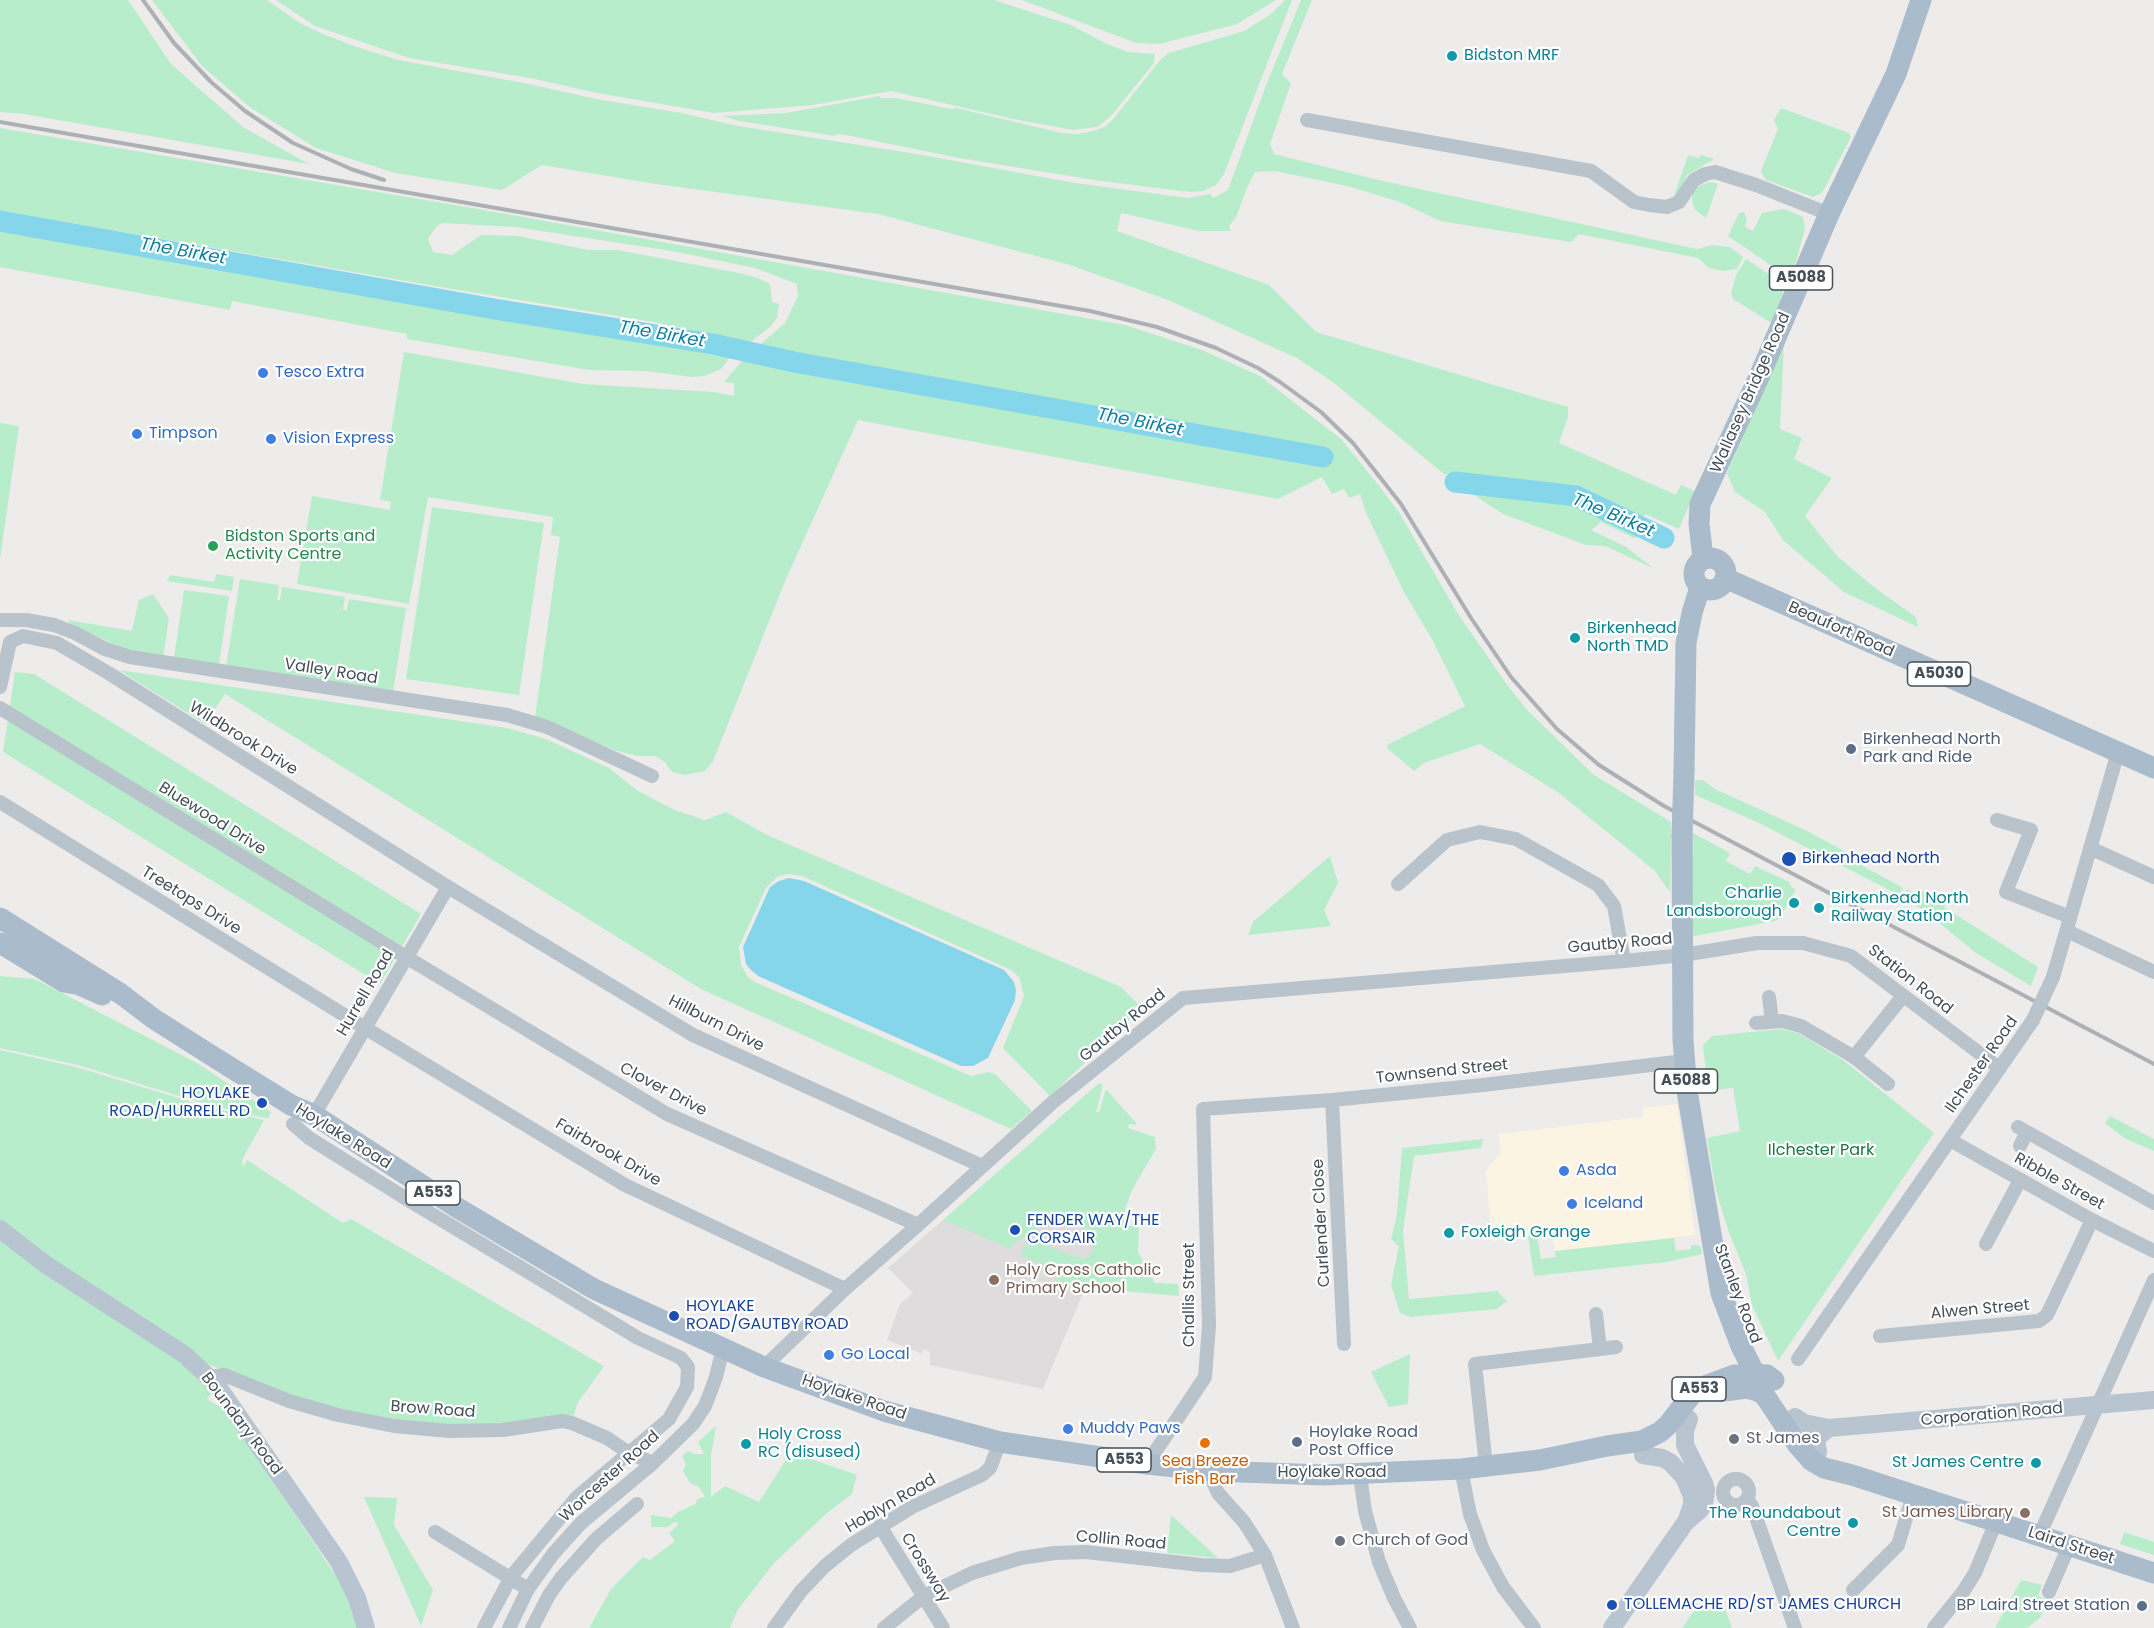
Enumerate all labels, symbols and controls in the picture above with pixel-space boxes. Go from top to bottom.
place label: Bidston MRF [1464,46,1559,66]
marker: Bidston MRF [1445,49,1459,63]
water label: The Birket [138,234,228,270]
road number: A5088 [1770,266,1832,290]
street label: Wallasey Bridge Road [1707,310,1795,476]
water label: The Birket [617,317,707,353]
place label: Tesco Extra [275,363,365,383]
marker: Tesco Extra [256,366,270,380]
water label: The Birket [1095,404,1185,442]
place label: Timpson [149,424,218,444]
marker: Timpson [130,427,144,441]
place label: Vision Express [283,429,394,449]
marker: Vision Express [264,432,278,446]
water label: The Birket [1569,489,1657,543]
place label: Bidston Sports and Activity Centre [225,527,375,565]
marker: Bidston Sports and Activity Centre [206,539,220,553]
street label: Beaufort Road [1785,598,1897,662]
place label: Birkenhead North TMD [1587,619,1677,657]
marker: Birkenhead North TMD [1568,631,1582,645]
street label: Valley Road [283,655,379,689]
road number: A5030 [1908,662,1970,686]
street label: Wildbrook Drive [185,698,301,780]
place label: Birkenhead North Park and Ride [1863,730,2001,768]
marker: Birkenhead North Park and Ride [1844,742,1858,756]
street label: Bluewood Drive [155,778,269,860]
place label: Birkenhead North [1802,849,1940,869]
marker: Birkenhead North [1780,850,1798,868]
street label: Treetops Drive [138,863,244,939]
place label: Charlie Landsborough [1666,884,1782,922]
place label: Birkenhead North Railway Station [1831,889,1969,927]
marker: Charlie Landsborough [1787,896,1801,910]
marker: Birkenhead North Railway Station [1812,901,1826,915]
street label: Gautby Road [1567,930,1673,958]
street label: Station Road [1864,941,1956,1019]
street label: Hurrell Road [333,946,399,1040]
street label: Gautby Road [1076,985,1170,1067]
street label: Hillburn Drive [665,992,767,1056]
street label: Ilchester Road [1942,1013,2022,1117]
street label: Townsend Street [1375,1056,1509,1088]
street label: Clover Drive [616,1059,710,1121]
road number: A5088 [1654,1069,1718,1093]
place label: HOYLAKE ROAD/HURRELL RD [109,1084,250,1122]
marker: HOYLAKE ROAD/HURRELL RD [255,1096,269,1110]
street label: Hoylake Road [292,1100,394,1174]
street label: Fairbrook Drive [552,1115,664,1191]
park label: Ilchester Park [1768,1141,1874,1161]
street label: Ribble Street [2010,1149,2108,1215]
street label: Curlender Close [1309,1158,1335,1288]
place label: Asda [1576,1161,1617,1181]
marker: Asda [1557,1164,1571,1178]
road number: A553 [406,1181,460,1205]
place label: Iceland [1584,1194,1643,1214]
marker: Iceland [1565,1197,1579,1211]
place label: FENDER WAY/THE CORSAIR [1027,1211,1159,1249]
marker: FENDER WAY/THE CORSAIR [1008,1223,1022,1237]
place label: Foxleigh Grange [1461,1223,1590,1243]
marker: Foxleigh Grange [1442,1226,1456,1240]
street label: Stanley Road [1709,1242,1765,1346]
street label: Challis Street [1180,1243,1200,1347]
place label: Holy Cross Catholic Primary School [1006,1261,1161,1299]
marker: Holy Cross Catholic Primary School [987,1273,1001,1287]
street label: Alwen Street [1930,1296,2030,1324]
place label: HOYLAKE ROAD/GAUTBY ROAD [686,1297,849,1335]
marker: HOYLAKE ROAD/GAUTBY ROAD [667,1309,681,1323]
place label: Go Local [841,1345,910,1365]
marker: Go Local [822,1348,836,1362]
street label: Boundary Road [196,1369,286,1479]
street label: Hoylake Road [799,1371,909,1425]
road number: A553 [1672,1377,1726,1401]
street label: Brow Road [390,1397,476,1423]
street label: Corporation Road [1920,1399,2064,1431]
place label: Muddy Paws [1080,1419,1180,1439]
marker: Muddy Paws [1061,1422,1075,1436]
place label: Hoylake Road Post Office [1309,1423,1418,1461]
place label: Holy Cross RC (disused) [758,1425,861,1463]
street label: Worcester Road [556,1427,664,1527]
place label: St James [1746,1429,1820,1449]
marker: St James [1727,1432,1741,1446]
marker: Hoylake Road Post Office [1290,1435,1304,1449]
marker: Sea Breeze Fish Bar [1198,1436,1212,1450]
marker: Holy Cross RC (disused) [739,1437,753,1451]
road number: A553 [1097,1448,1151,1472]
place label: Sea Breeze Fish Bar [1161,1452,1249,1490]
place label: St James Centre [1892,1453,2024,1473]
marker: St James Centre [2029,1456,2043,1470]
street label: Hoylake Road [1277,1463,1387,1483]
street label: Hoblyn Road [842,1470,940,1538]
place label: St James Library [1882,1503,2013,1523]
place label: The Roundabout Centre [1709,1504,1841,1542]
marker: St James Library [2018,1506,2032,1520]
marker: The Roundabout Centre [1846,1516,1860,1530]
street label: Laird Street [2025,1523,2117,1569]
street label: Collin Road [1075,1527,1167,1555]
street label: Crossway [896,1530,954,1606]
place label: Church of God [1352,1531,1468,1551]
marker: Church of God [1333,1534,1347,1548]
place label: TOLLEMACHE RD/ST JAMES CHURCH [1624,1595,1901,1615]
place label: BP Laird Street Station [1957,1596,2130,1616]
marker: TOLLEMACHE RD/ST JAMES CHURCH [1605,1598,1619,1612]
marker: BP Laird Street Station [2135,1599,2149,1613]

